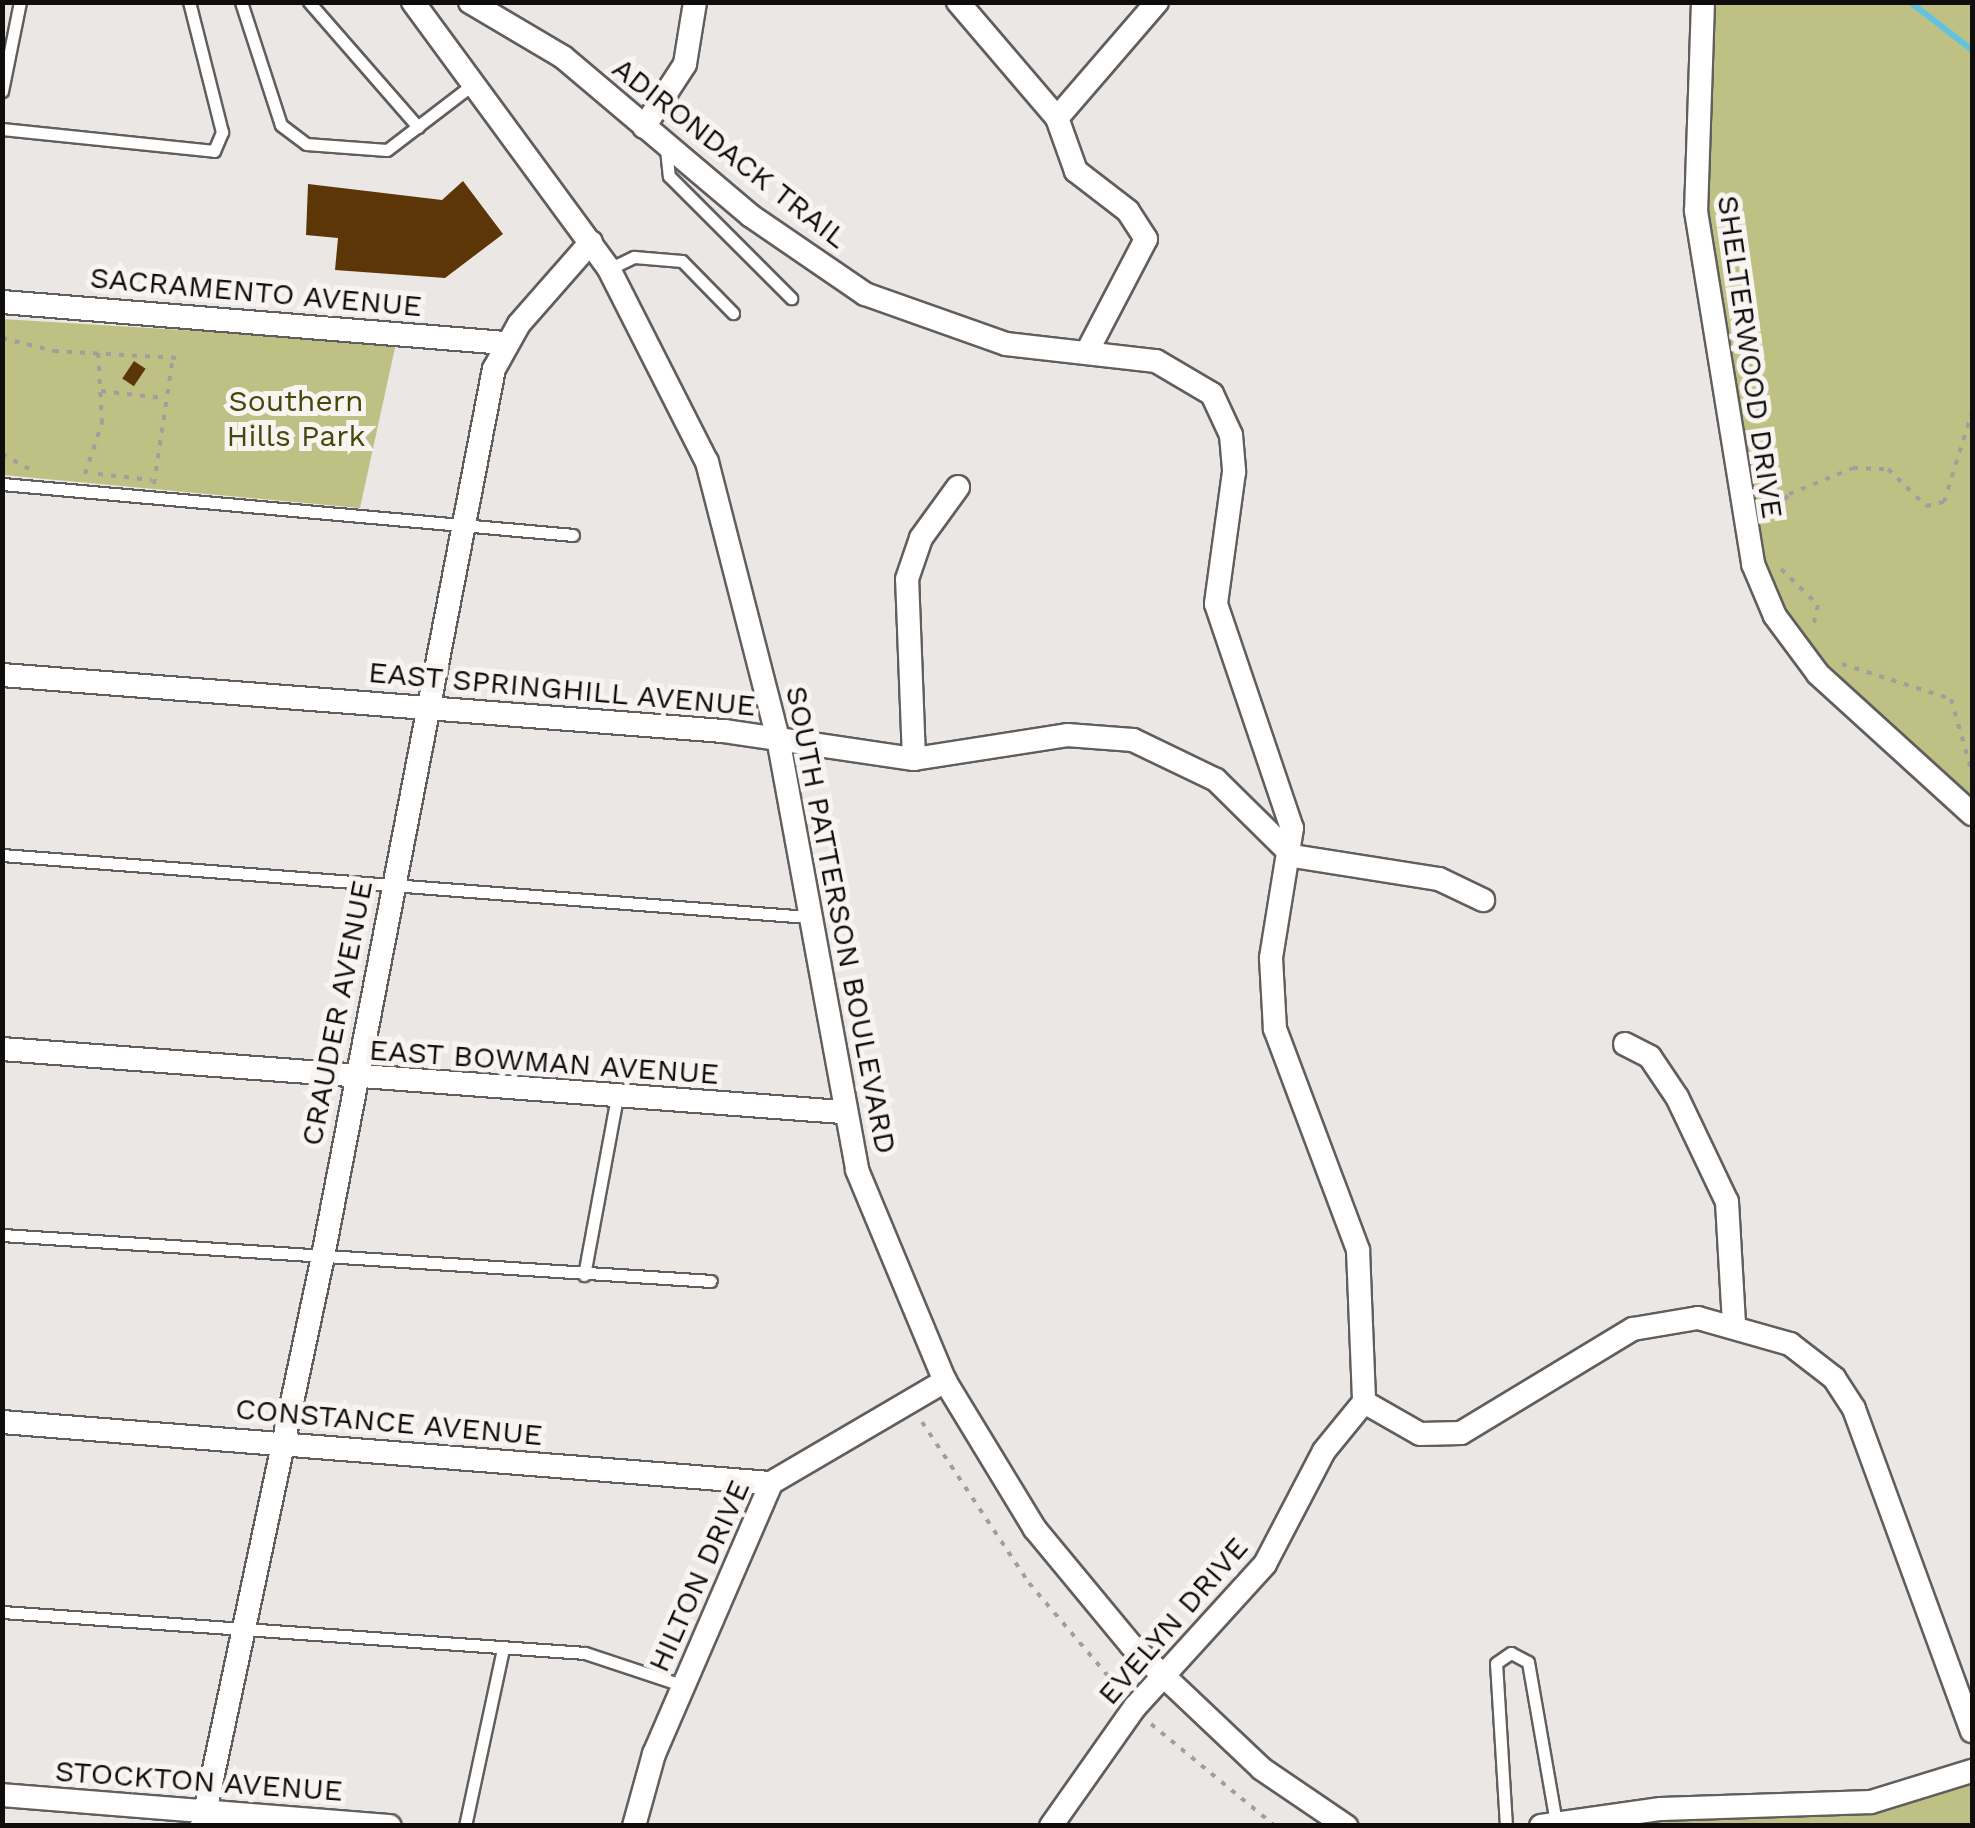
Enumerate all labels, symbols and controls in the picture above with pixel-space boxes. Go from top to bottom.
street label: ADIRONDACK TRAIL [605,50,855,256]
street label: SHELTERWOOD DRIVE [1710,193,1790,521]
street label: SACRAMENTO AVENUE [88,259,424,325]
park label: Southern Hills Park [227,383,365,454]
street label: EAST SPRINGHILL AVENUE [365,654,759,724]
street label: SOUTH PATTERSON BOULEVARD [778,683,904,1157]
street label: CRAUDER AVENUE [293,877,381,1149]
street label: EAST BOWMAN AVENUE [367,1032,721,1092]
street label: CONSTANCE AVENUE [233,1391,545,1453]
street label: HILTON DRIVE [641,1475,757,1677]
street label: EVELYN DRIVE [1091,1530,1255,1712]
street label: STOCKTON AVENUE [53,1753,345,1809]

